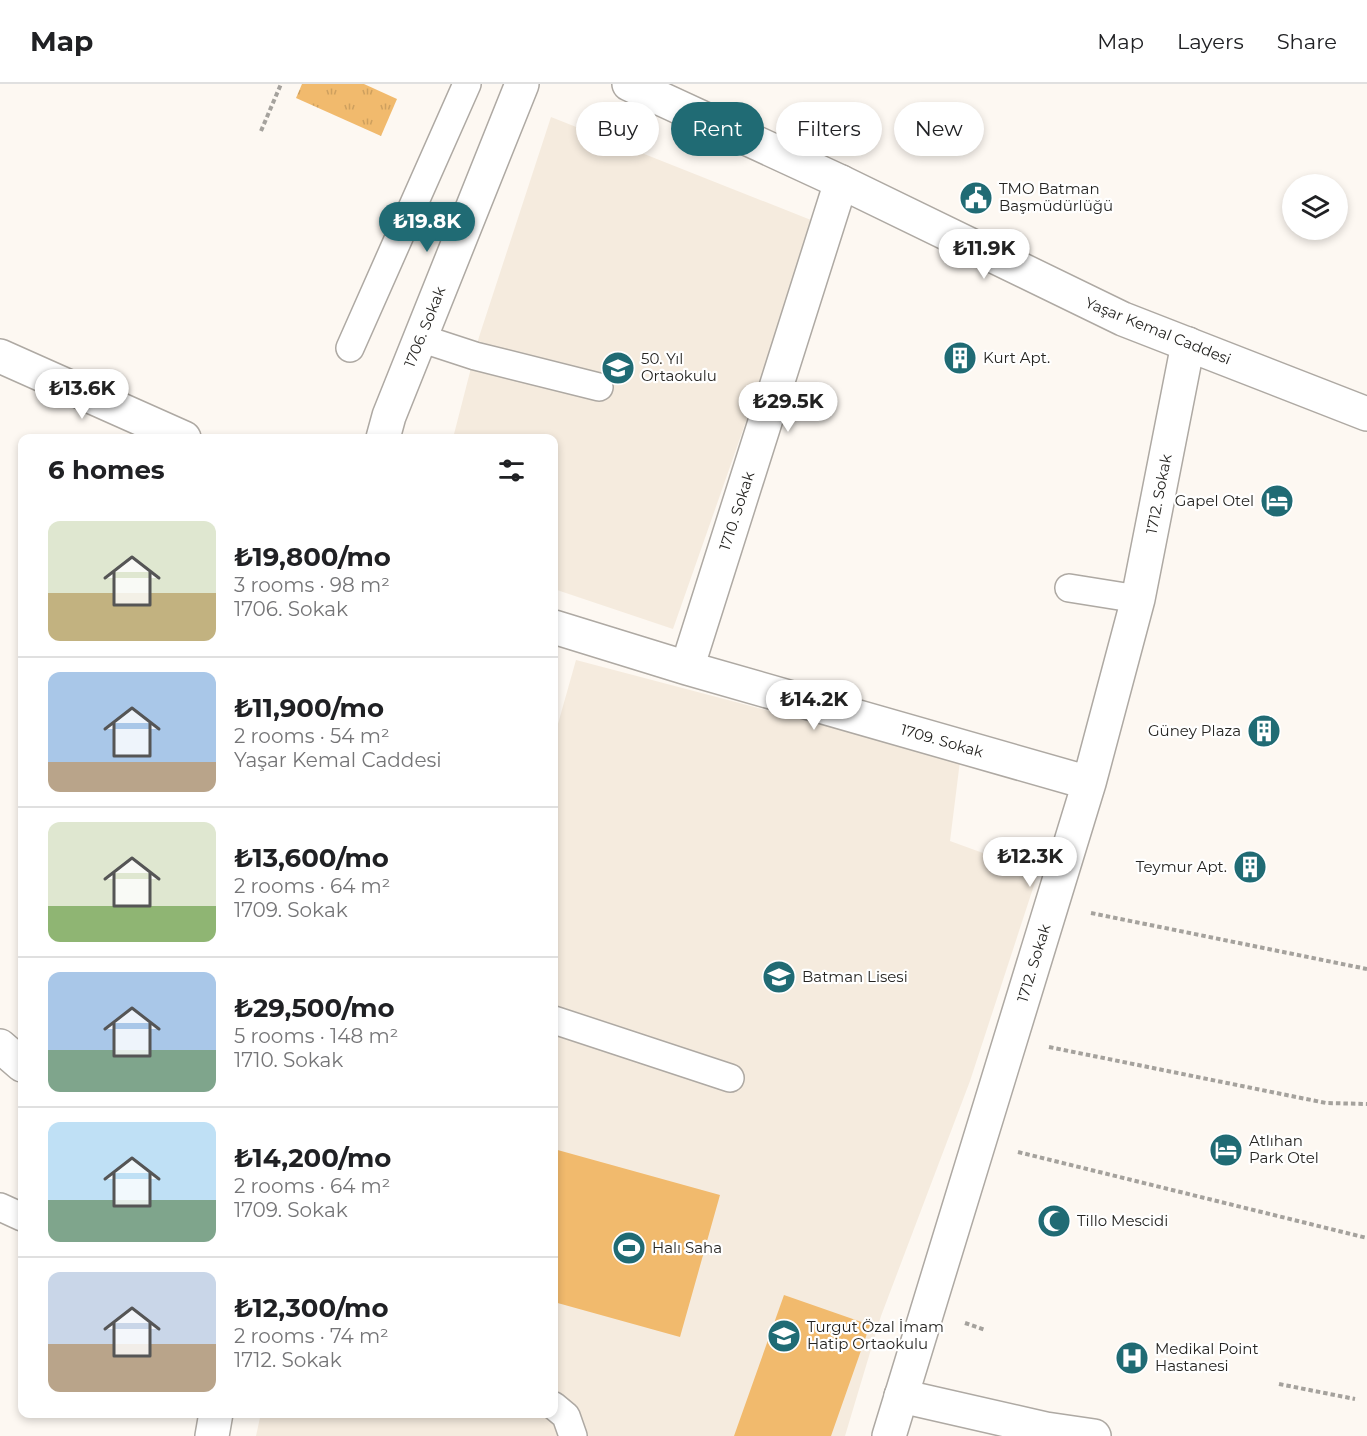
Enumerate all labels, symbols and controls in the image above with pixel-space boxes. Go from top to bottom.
text: Map [30,24,93,58]
text: Map [1097,29,1144,54]
text: Layers [1177,29,1244,54]
text: Share [1277,29,1337,54]
chip: Buy [576,102,659,156]
chip: Rent [671,102,764,156]
chip: Filters [776,102,882,156]
chip: New [894,102,984,156]
map controls [1282,174,1348,240]
button: layers [1282,174,1348,240]
place label: TMO Batman Başmüdürlüğü [999,179,1113,215]
public building icon: TMO Batman Başmüdürlüğü [958,180,994,216]
pin: ₺19.8K [378,202,476,253]
text: ₺19.8K [393,209,461,233]
pin: ₺11.9K [935,229,1033,280]
text: ₺11.9K [953,236,1015,260]
street label: 1706. Sokak [400,284,449,370]
street label: Yaşar Kemal Caddesi [1082,293,1234,369]
building icon: Kurt Apt. [942,340,978,376]
place label: Kurt Apt. [983,348,1050,367]
place label: 50. Yıl Ortaokulu [641,349,717,385]
school or university icon: 50. Yıl Ortaokulu [600,350,636,386]
pin: ₺13.6K [33,369,131,420]
text: ₺13.6K [49,376,115,400]
pin: ₺29.5K [739,382,837,433]
text: ₺29.5K [753,389,823,413]
street label: 1712. Sokak [1141,452,1176,535]
text: 6 homes [48,454,165,486]
icon: filters [495,454,528,487]
street label: 1710. Sokak [715,469,758,553]
hotel icon: Gapel Otel [1259,483,1295,519]
place label: Gapel Otel [1175,491,1254,510]
text: ₺19,800/mo [234,541,391,573]
icon: home [96,545,168,617]
text: 3 rooms · 98 m² [234,573,390,597]
text: 1706. Sokak [234,597,348,621]
pin: ₺14.2K [765,680,863,731]
text: ₺14.2K [780,687,848,711]
text: ₺11,900/mo [234,692,384,724]
icon: home [96,696,168,768]
building icon: Güney Plaza [1246,713,1282,749]
street label: 1709. Sokak [899,720,986,761]
place label: Güney Plaza [1148,721,1241,740]
text: 2 rooms · 54 m² [234,724,390,748]
text: Yaşar Kemal Caddesi [234,748,442,772]
pin: ₺12.3K [981,837,1079,888]
text: ₺13,600/mo [234,842,389,874]
text: ₺12.3K [997,844,1063,868]
icon: home [96,846,168,918]
building icon: Teymur Apt. [1232,849,1268,885]
place label: Teymur Apt. [1136,857,1227,876]
text: 2 rooms · 64 m² [234,874,390,898]
text: 1709. Sokak [234,898,348,922]
street label: 1712. Sokak [1013,921,1054,1004]
school or university icon: Batman Lisesi [761,959,797,995]
place label: Batman Lisesi [802,967,908,986]
text: ₺29,500/mo [234,992,395,1024]
icon: home [96,996,168,1068]
text: 5 rooms · 148 m² [234,1024,398,1048]
text: 1710. Sokak [234,1048,343,1072]
place label: Atlıhan Park Otel [1249,1131,1319,1167]
hotel icon: Atlıhan Park Otel [1208,1132,1244,1168]
text: ₺14,200/mo [234,1142,391,1174]
icon: home [96,1146,168,1218]
text: 2 rooms · 64 m² [234,1174,390,1198]
text: 1709. Sokak [234,1198,348,1222]
mosque icon: Tillo Mescidi [1036,1203,1072,1239]
place label: Tillo Mescidi [1077,1211,1168,1230]
sports icon: Halı Saha [611,1230,647,1266]
place label: Halı Saha [652,1238,722,1257]
text: ₺12,300/mo [234,1292,389,1324]
icon: home [96,1296,168,1368]
place label: Turgut Özal İmam Hatip Ortaokulu [807,1317,944,1353]
school or university icon: Turgut Özal İmam Hatip Ortaokulu [766,1318,802,1354]
text: 2 rooms · 74 m² [234,1324,389,1348]
place label: Medikal Point Hastanesi [1155,1339,1258,1375]
hospital icon: Medikal Point Hastanesi [1114,1340,1150,1376]
text: 1712. Sokak [234,1348,342,1372]

